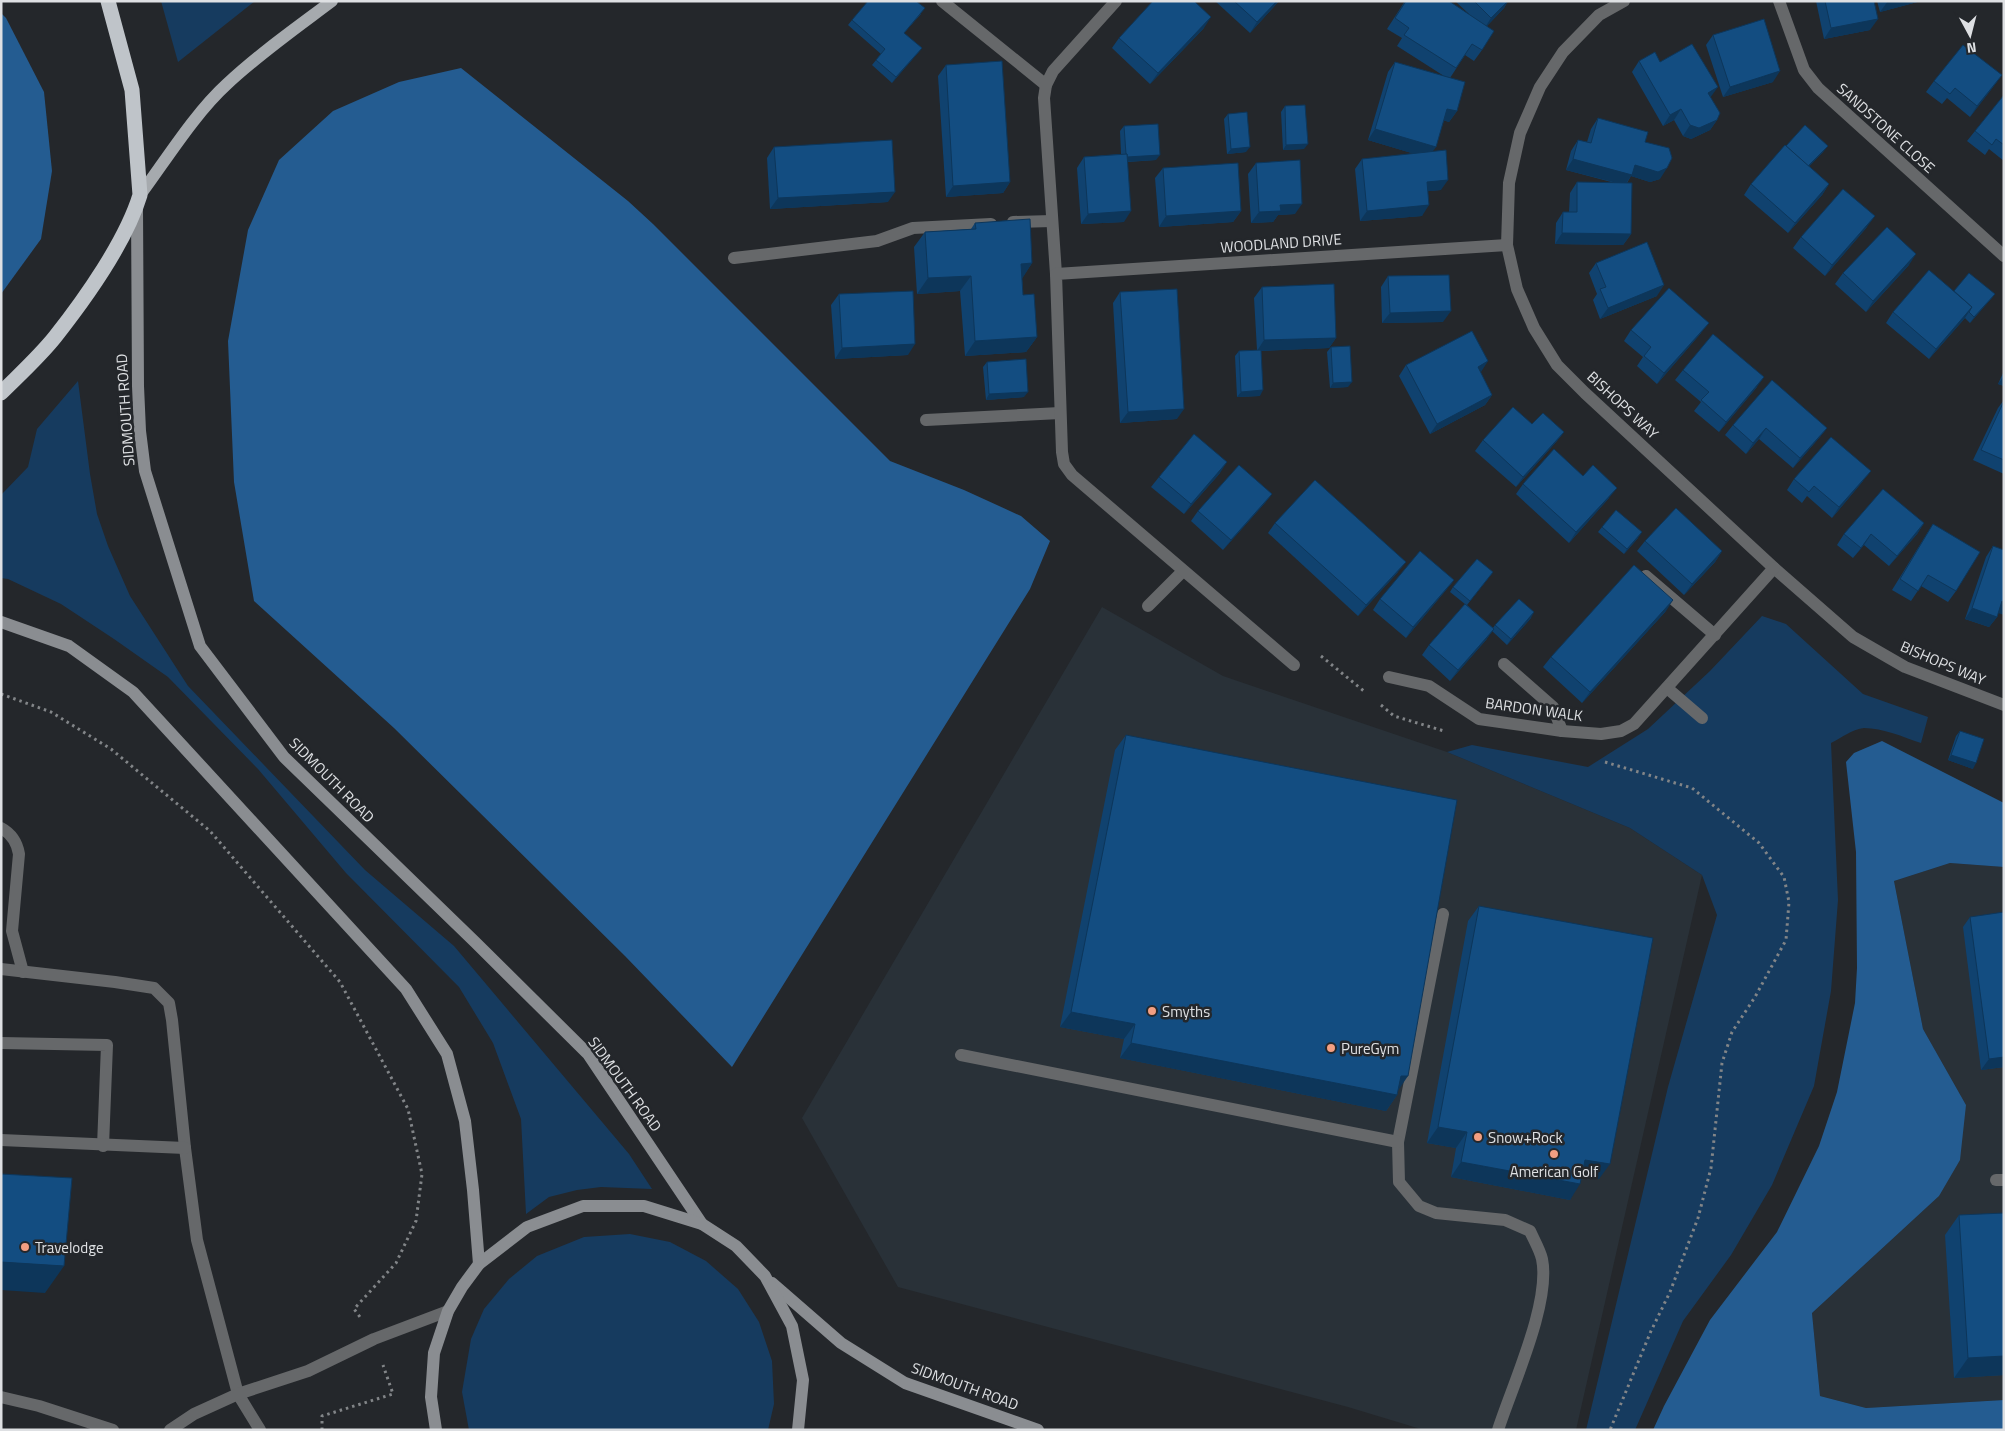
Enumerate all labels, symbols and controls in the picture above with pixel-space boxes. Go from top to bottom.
north arrow [1945,10,1995,60]
text: N [1966,37,1978,59]
street label: SANDSTONE CLOSE [1832,77,1940,179]
street label: WOODLAND DRIVE [1220,227,1342,259]
street label: SIDMOUTH ROAD [110,353,140,467]
street label: BISHOPS WAY [1582,366,1664,444]
street label: BISHOPS WAY [1897,635,1989,691]
street label: BARDON WALK [1484,691,1585,727]
street label: SIDMOUTH ROAD [284,732,380,828]
place label: Smyths [1162,1000,1210,1023]
marker: Smyths [1146,1005,1158,1017]
street label: SIDMOUTH ROAD [583,1032,667,1136]
place label: PureGym [1341,1037,1399,1060]
marker: PureGym [1325,1042,1337,1054]
place label: Snow+Rock [1488,1126,1563,1149]
marker: Snow+Rock [1472,1131,1484,1143]
marker: American Golf [1548,1148,1560,1160]
place label: American Golf [1510,1160,1598,1183]
place label: Travelodge [35,1236,104,1259]
marker: Travelodge [19,1241,31,1253]
street label: SIDMOUTH ROAD [908,1356,1022,1416]

